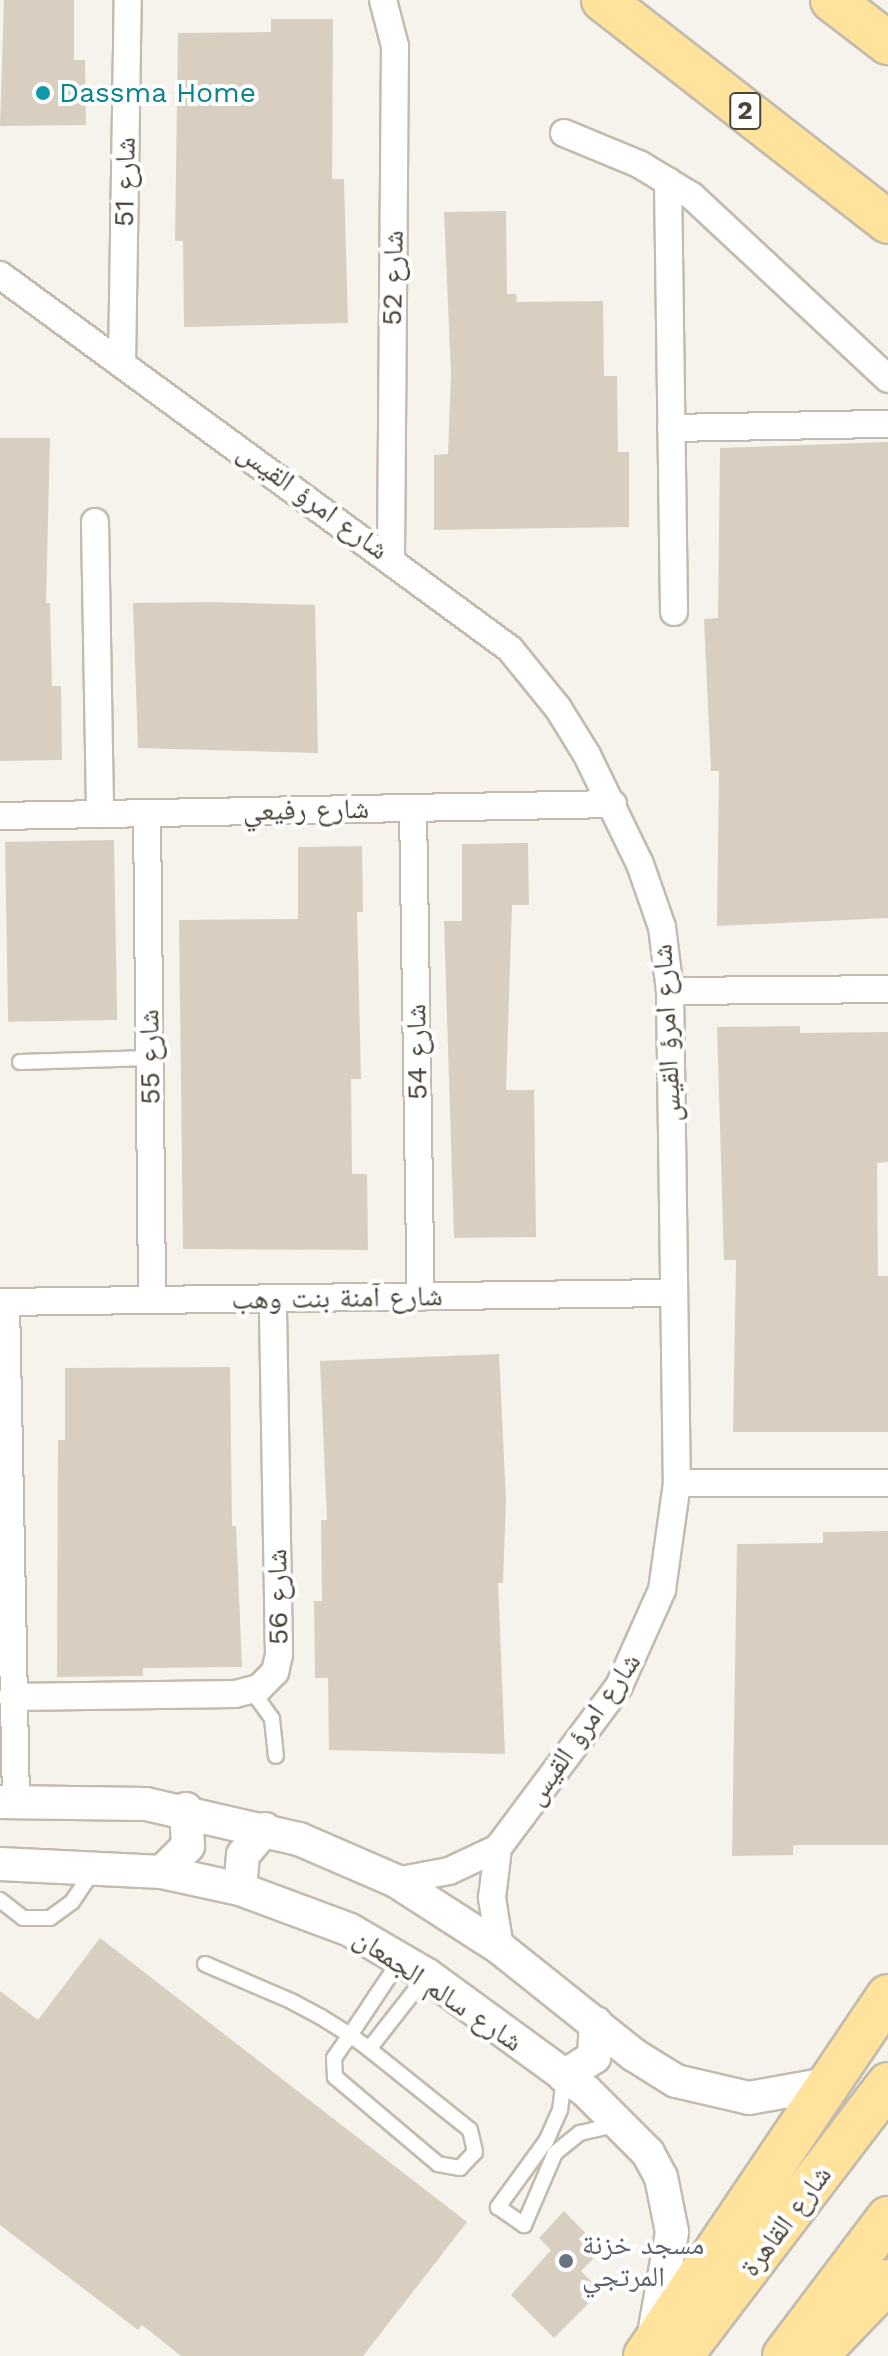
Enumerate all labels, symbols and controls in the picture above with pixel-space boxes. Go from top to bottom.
place label: Dassma Home [59,76,257,110]
marker: Dassma Home [34,84,52,102]
road number: 2 [729,89,761,133]
street label: شارع 51 [107,137,143,227]
street label: شارع 52 [375,230,411,326]
street label: شارع امرؤ القيس [231,435,395,567]
street label: شارع رفيعي [243,792,369,828]
street label: شارع امرؤ القيس [646,943,688,1123]
street label: شارع 54 [399,1004,435,1100]
street label: شارع 55 [132,1009,168,1105]
street label: شارع آمنة بنت وهب [231,1279,443,1317]
street label: شارع 56 [260,1549,296,1645]
street label: شارع امرؤ القيس [518,1646,648,1812]
street label: شارع سالم الجمعان [347,1921,529,2059]
street label: شارع القاهرة [733,2159,839,2283]
place label: مسجد خزنة المرتجي [582,2228,704,2294]
marker: مسجد خزنة المرتجي [557,2252,575,2270]

